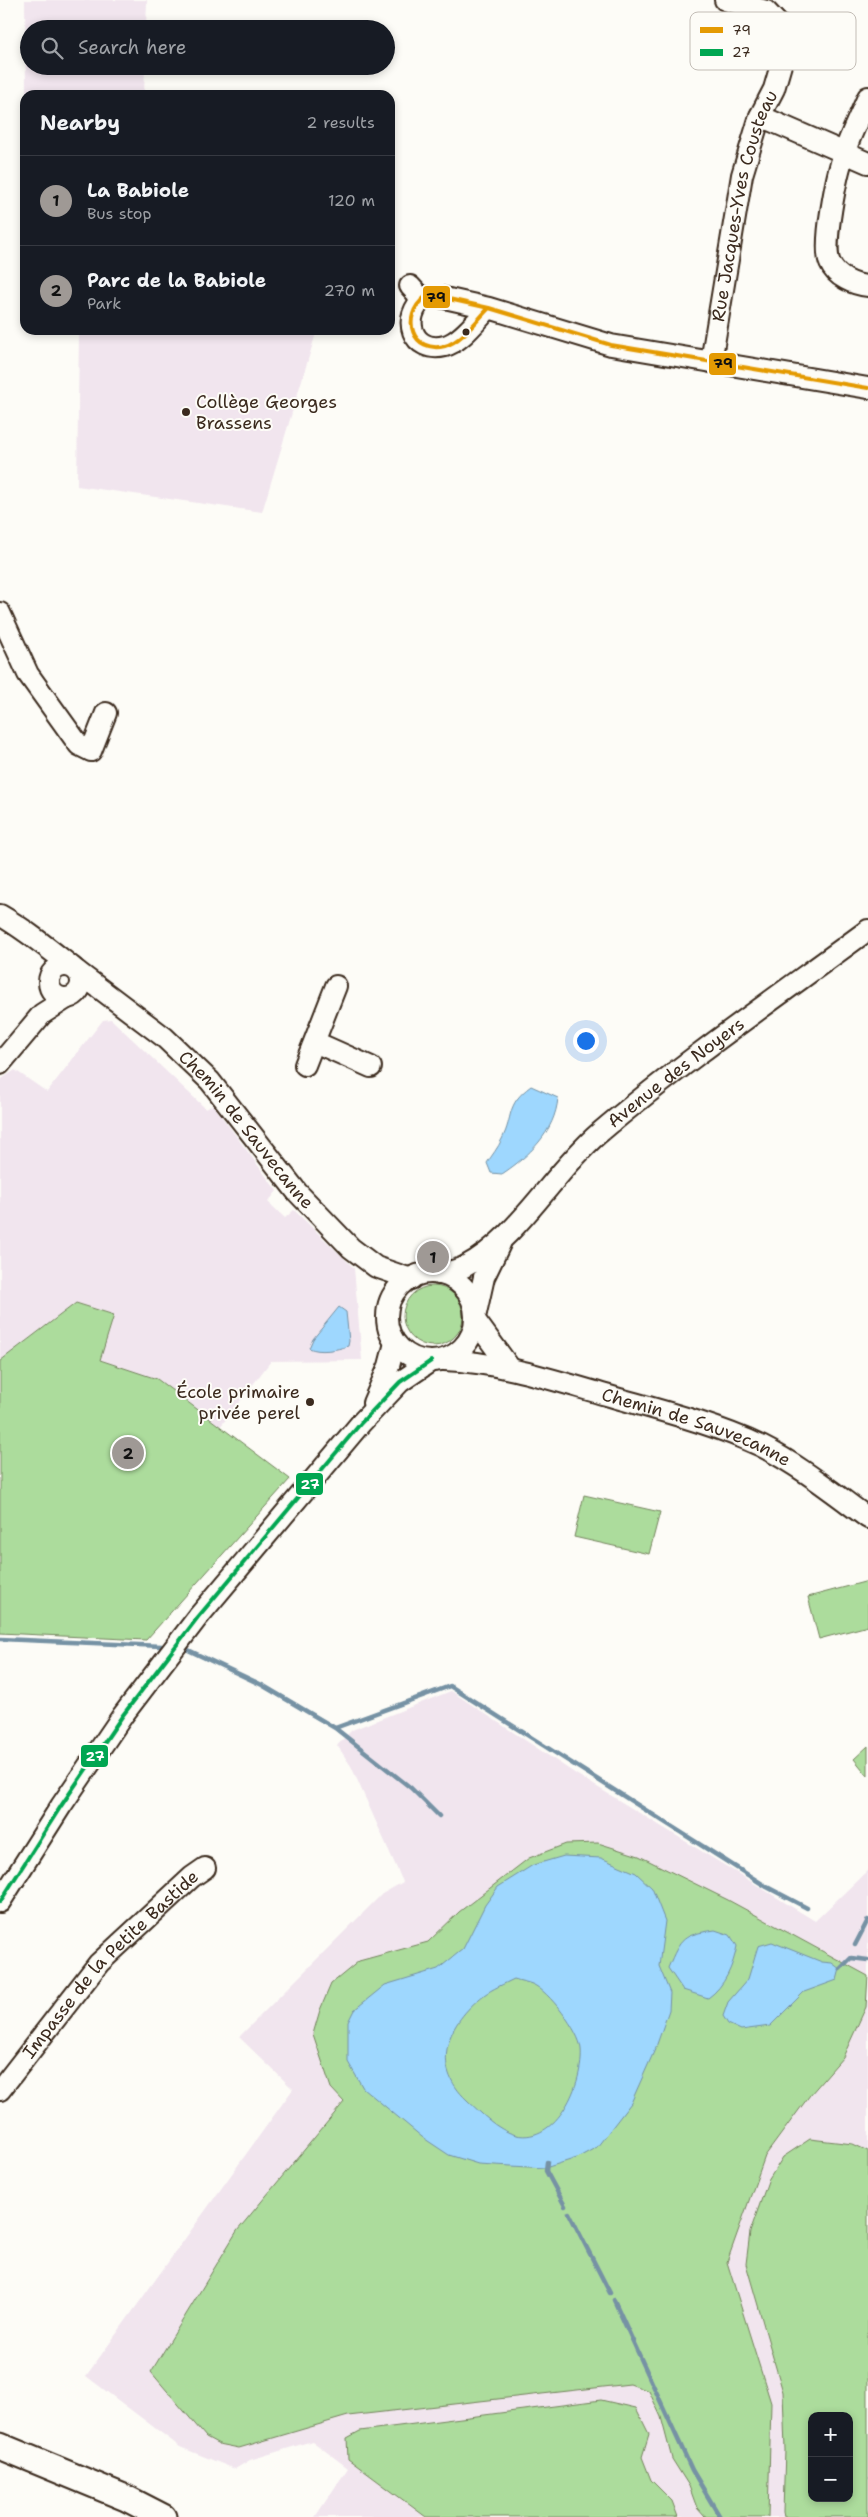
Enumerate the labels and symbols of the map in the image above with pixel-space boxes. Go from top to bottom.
legend [690,12,856,70]
text: 79 [732,21,751,39]
text: 27 [732,43,751,61]
street label: Rue Jacques-Yves Cousteau [706,86,783,323]
line badge: 79 [422,285,451,309]
text: 79 [426,288,446,306]
unlabelled marker [461,327,471,337]
line badge: 79 [708,352,737,376]
text: 79 [713,354,733,372]
place label: Collège Georges Brassens [196,390,337,435]
marker: Collège Georges Brassens [180,406,192,418]
street label: Avenue des Noyers [602,1012,749,1133]
your location [573,1028,599,1054]
street label: Chemin de Sauvecanne [173,1045,319,1214]
pin: 1 [417,1238,449,1276]
place label: École primaire privée perel [176,1380,301,1425]
street label: Chemin de Sauvecanne [599,1382,795,1472]
marker: École primaire privée perel [304,1396,316,1408]
pin: 2 [112,1434,144,1472]
line badge: 27 [295,1472,324,1496]
text: 27 [301,1475,320,1493]
line badge: 27 [80,1744,109,1768]
text: 27 [86,1747,105,1765]
street label: Impasse de la Petite Bastide [17,1864,203,2063]

